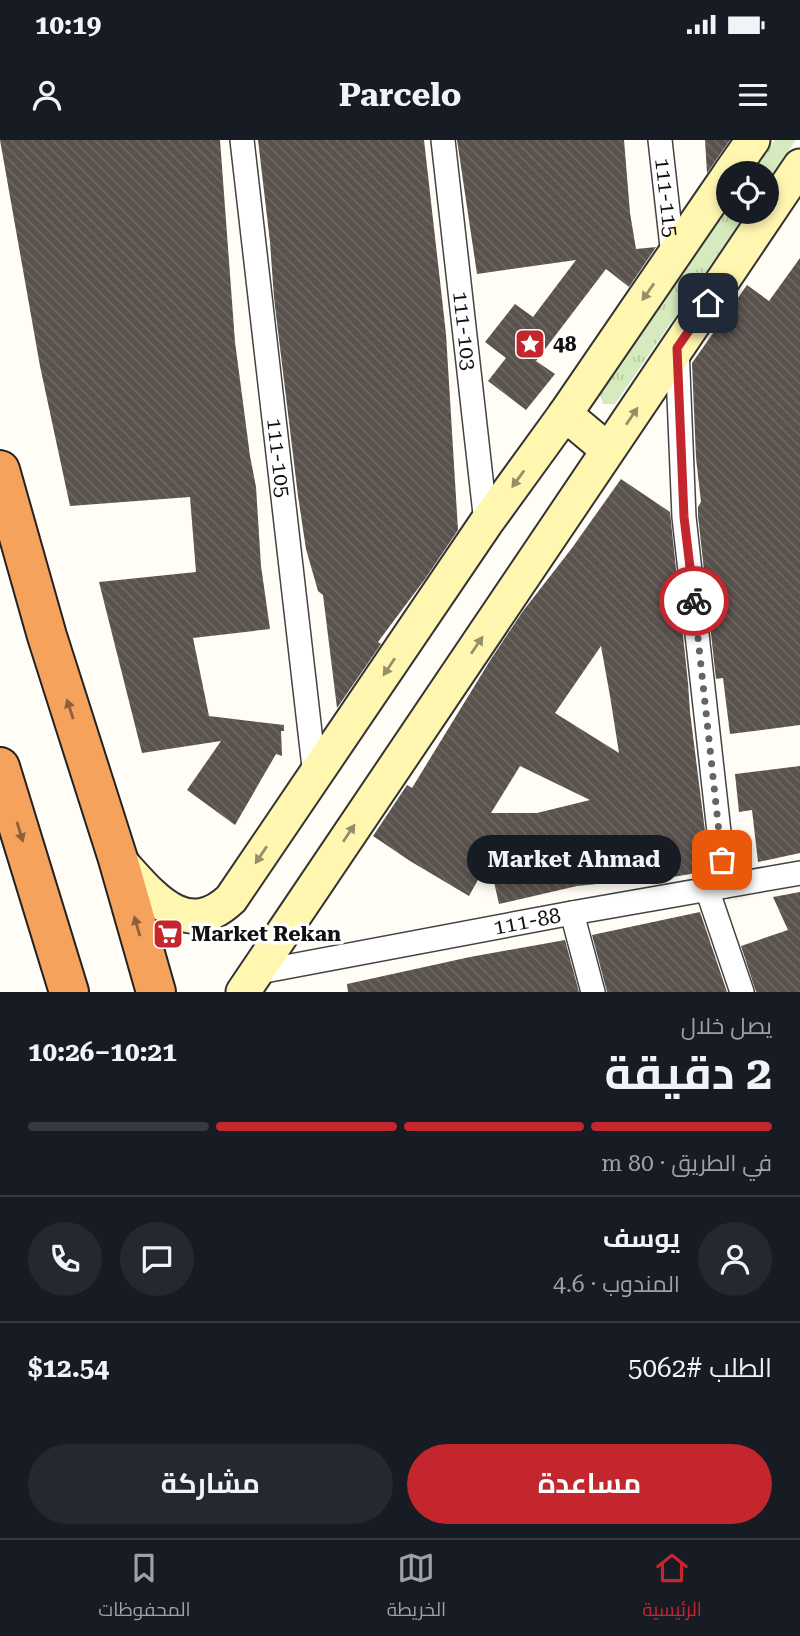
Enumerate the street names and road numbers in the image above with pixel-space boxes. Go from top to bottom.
street label: 111-115 [650,157,683,239]
street label: 111-103 [448,290,481,372]
street label: 111-105 [262,417,295,499]
street label: 111-88 [491,903,563,940]

